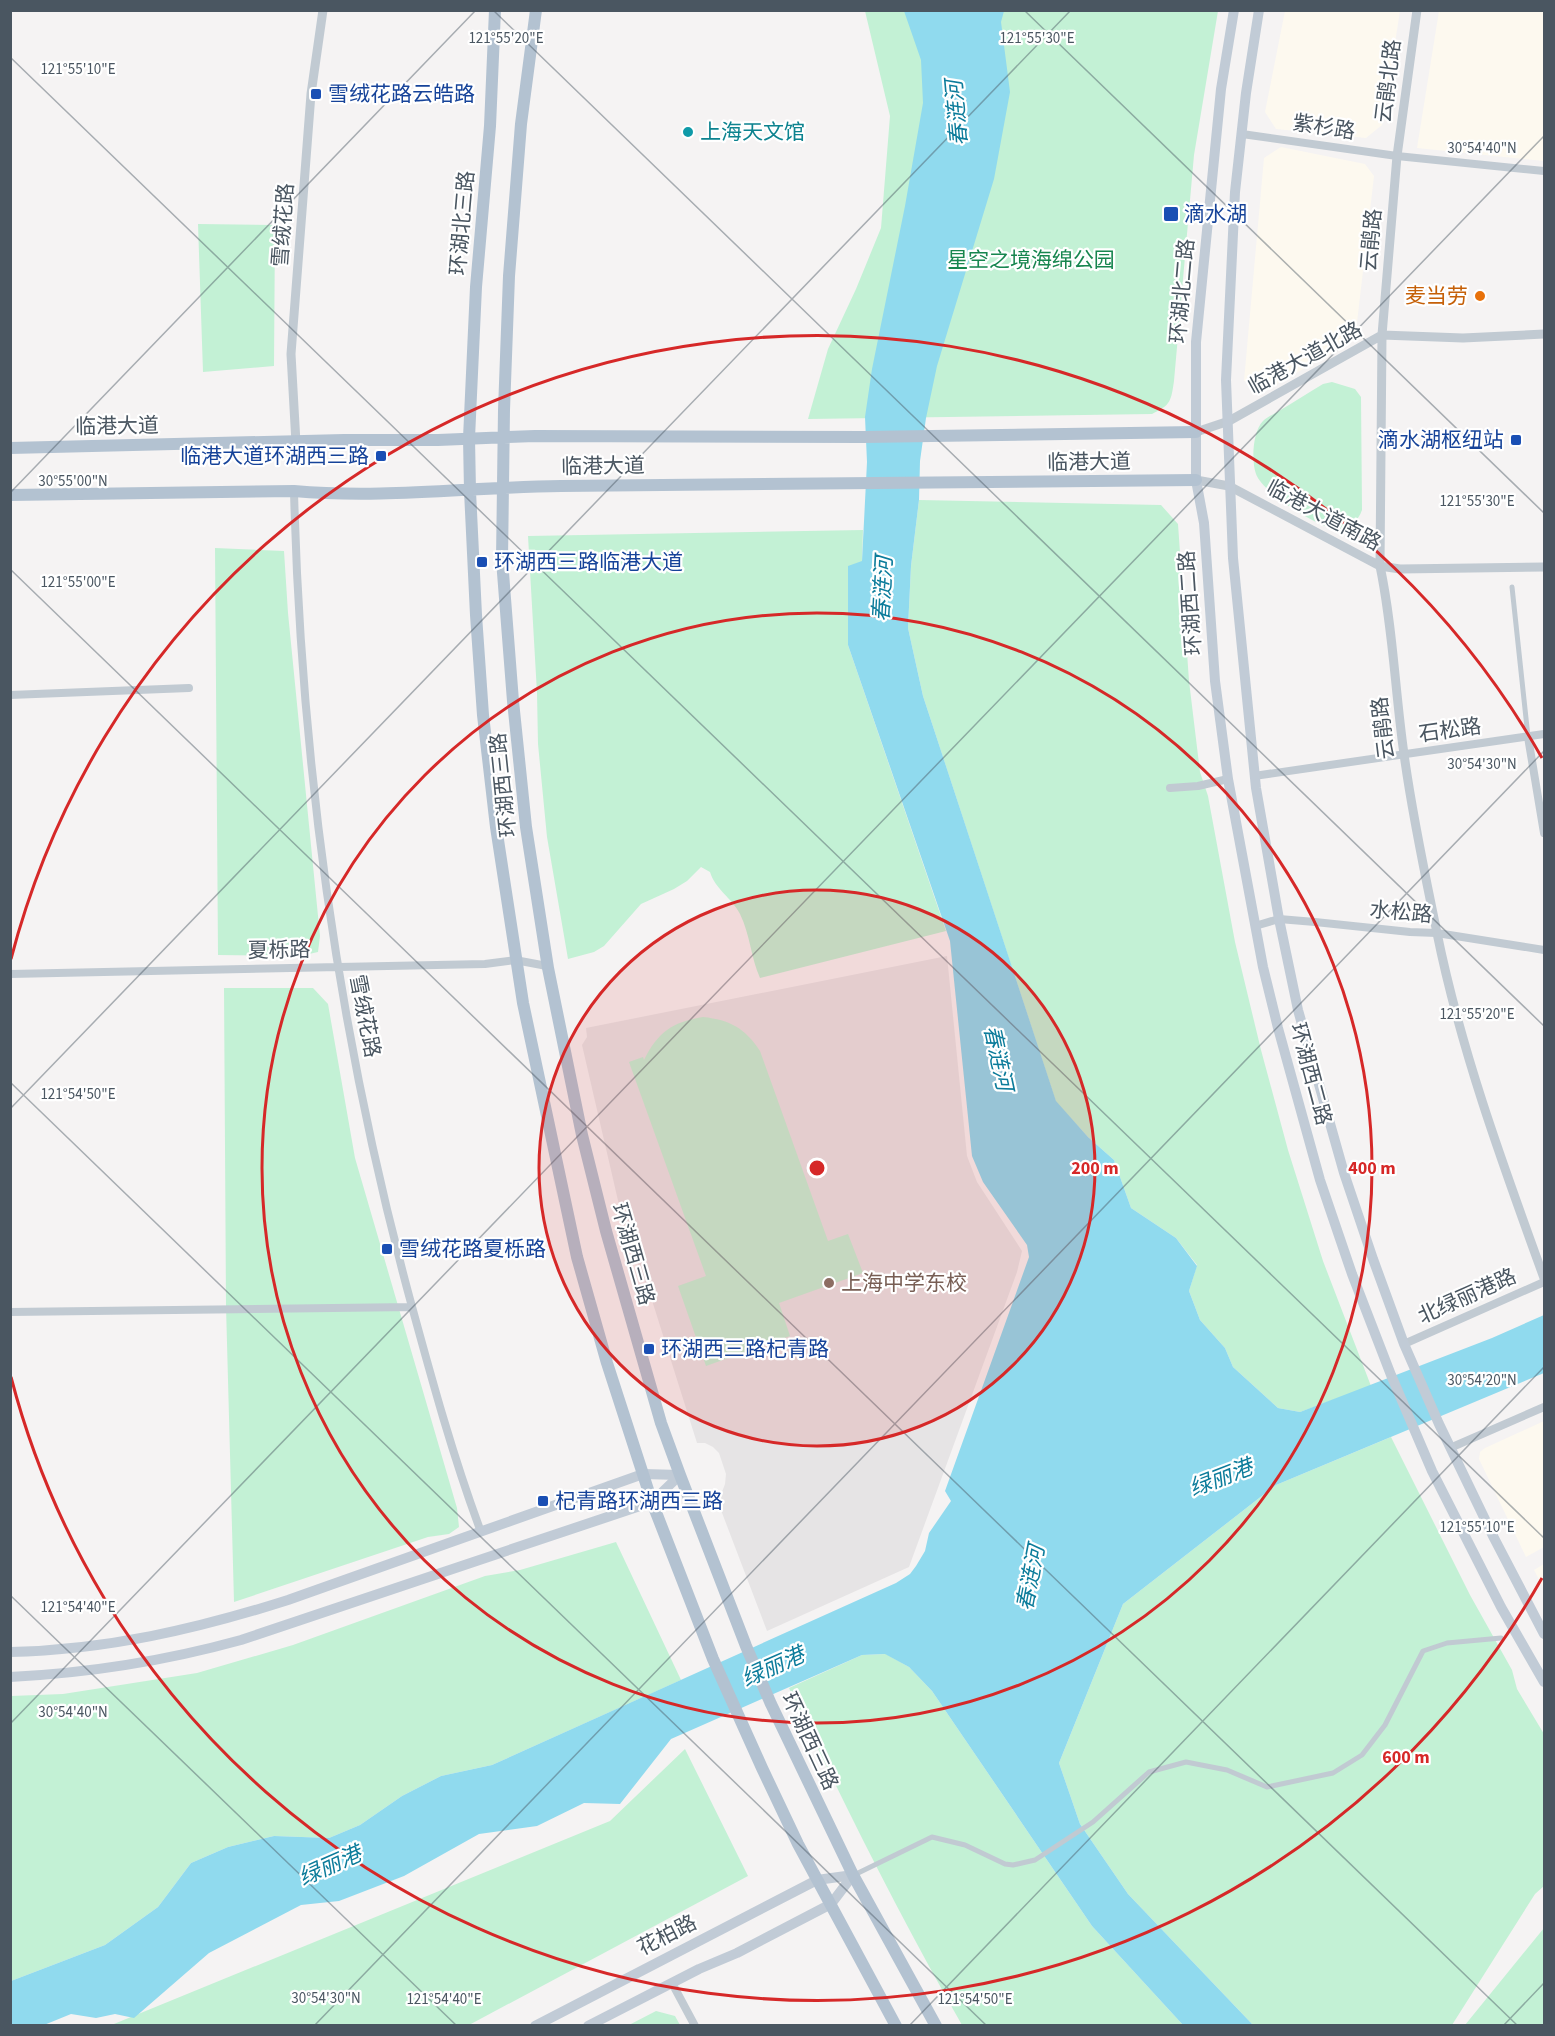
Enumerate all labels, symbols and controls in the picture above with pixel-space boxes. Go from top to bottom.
text: 121°55'20"E [468,28,544,49]
text: 121°55'30"E [999,28,1075,49]
street label: 云鹃北路 [1368,37,1408,125]
text: 121°55'10"E [40,59,116,80]
water label: 春涟河 [938,75,976,147]
place label: 雪绒花路云皓路 [328,79,475,109]
marker: 雪绒花路云皓路 [309,87,323,101]
street label: 紫杉路 [1291,107,1357,147]
place label: 上海天文馆 [700,117,805,147]
marker: 上海天文馆 [681,125,695,139]
text: 30°54'40"N [1447,138,1517,159]
street label: 环湖北三路 [442,169,482,277]
street label: 雪绒花路 [265,182,301,268]
place label: 滴水湖 [1184,199,1247,229]
marker: 滴水湖 [1162,205,1180,223]
street label: 云鹃路 [1353,207,1389,273]
street label: 环湖北二路 [1162,237,1202,345]
park label: 星空之境海绵公园 [947,245,1115,275]
place label: 麦当劳 [1405,281,1468,311]
marker: 麦当劳 [1473,289,1487,303]
street label: 临港大道北路 [1243,314,1367,402]
street label: 临港大道 [75,410,159,442]
place label: 滴水湖枢纽站 [1378,425,1504,455]
marker: 滴水湖枢纽站 [1509,433,1523,447]
place label: 临港大道环湖西三路 [180,441,369,471]
street label: 临港大道 [1047,446,1131,478]
marker: 临港大道环湖西三路 [374,449,388,463]
street label: 临港大道 [561,450,645,482]
text: 30°55'00"N [38,471,108,492]
street label: 临港大道南路 [1261,472,1387,558]
text: 121°55'30"E [1439,491,1515,512]
place label: 环湖西三路临港大道 [494,547,683,577]
street label: 环湖西二路 [1171,550,1209,656]
water label: 春涟河 [865,551,901,623]
marker: 环湖西三路临港大道 [475,555,489,569]
text: 121°55'00"E [40,572,116,593]
street label: 云鹃路 [1364,695,1402,761]
street label: 石松路 [1417,711,1483,749]
street label: 环湖西三路 [483,731,523,839]
text: 30°54'30"N [1447,754,1517,775]
street label: 水松路 [1368,894,1434,930]
street label: 夏栎路 [247,934,311,966]
street label: 雪绒花路 [342,972,388,1060]
text: 121°55'20"E [1439,1004,1515,1025]
street label: 环湖西二路 [1283,1019,1339,1129]
water label: 春涟河 [975,1022,1021,1098]
text: 121°54'50"E [40,1084,116,1105]
text: 200 m [1071,1156,1119,1181]
text: 400 m [1348,1156,1396,1181]
centre of rings [807,1158,827,1178]
street label: 环湖西三路 [604,1199,662,1309]
place label: 雪绒花路夏栎路 [399,1234,546,1264]
marker: 雪绒花路夏栎路 [380,1242,394,1256]
street label: 北绿丽港路 [1413,1261,1521,1331]
place label: 上海中学东校 [841,1268,967,1298]
marker: 上海中学东校 [822,1276,836,1290]
place label: 环湖西三路杞青路 [661,1334,829,1364]
marker: 环湖西三路杞青路 [642,1342,656,1356]
text: 30°54'20"N [1447,1370,1517,1391]
water label: 绿丽港 [1184,1450,1260,1505]
place label: 杞青路环湖西三路 [555,1486,723,1516]
marker: 杞青路环湖西三路 [536,1494,550,1508]
text: 121°55'10"E [1439,1517,1515,1538]
water label: 春涟河 [1009,1539,1054,1613]
text: 121°54'40"E [40,1597,116,1618]
water label: 绿丽港 [736,1638,812,1695]
street label: 环湖西三路 [774,1687,846,1795]
text: 30°54'40"N [38,1702,108,1723]
text: 600 m [1382,1745,1430,1770]
water label: 绿丽港 [293,1837,369,1894]
street label: 花柏路 [632,1907,702,1963]
text: 30°54'30"N [291,1988,361,2009]
text: 121°54'40"E [406,1989,482,2010]
text: 121°54'50"E [937,1989,1013,2010]

